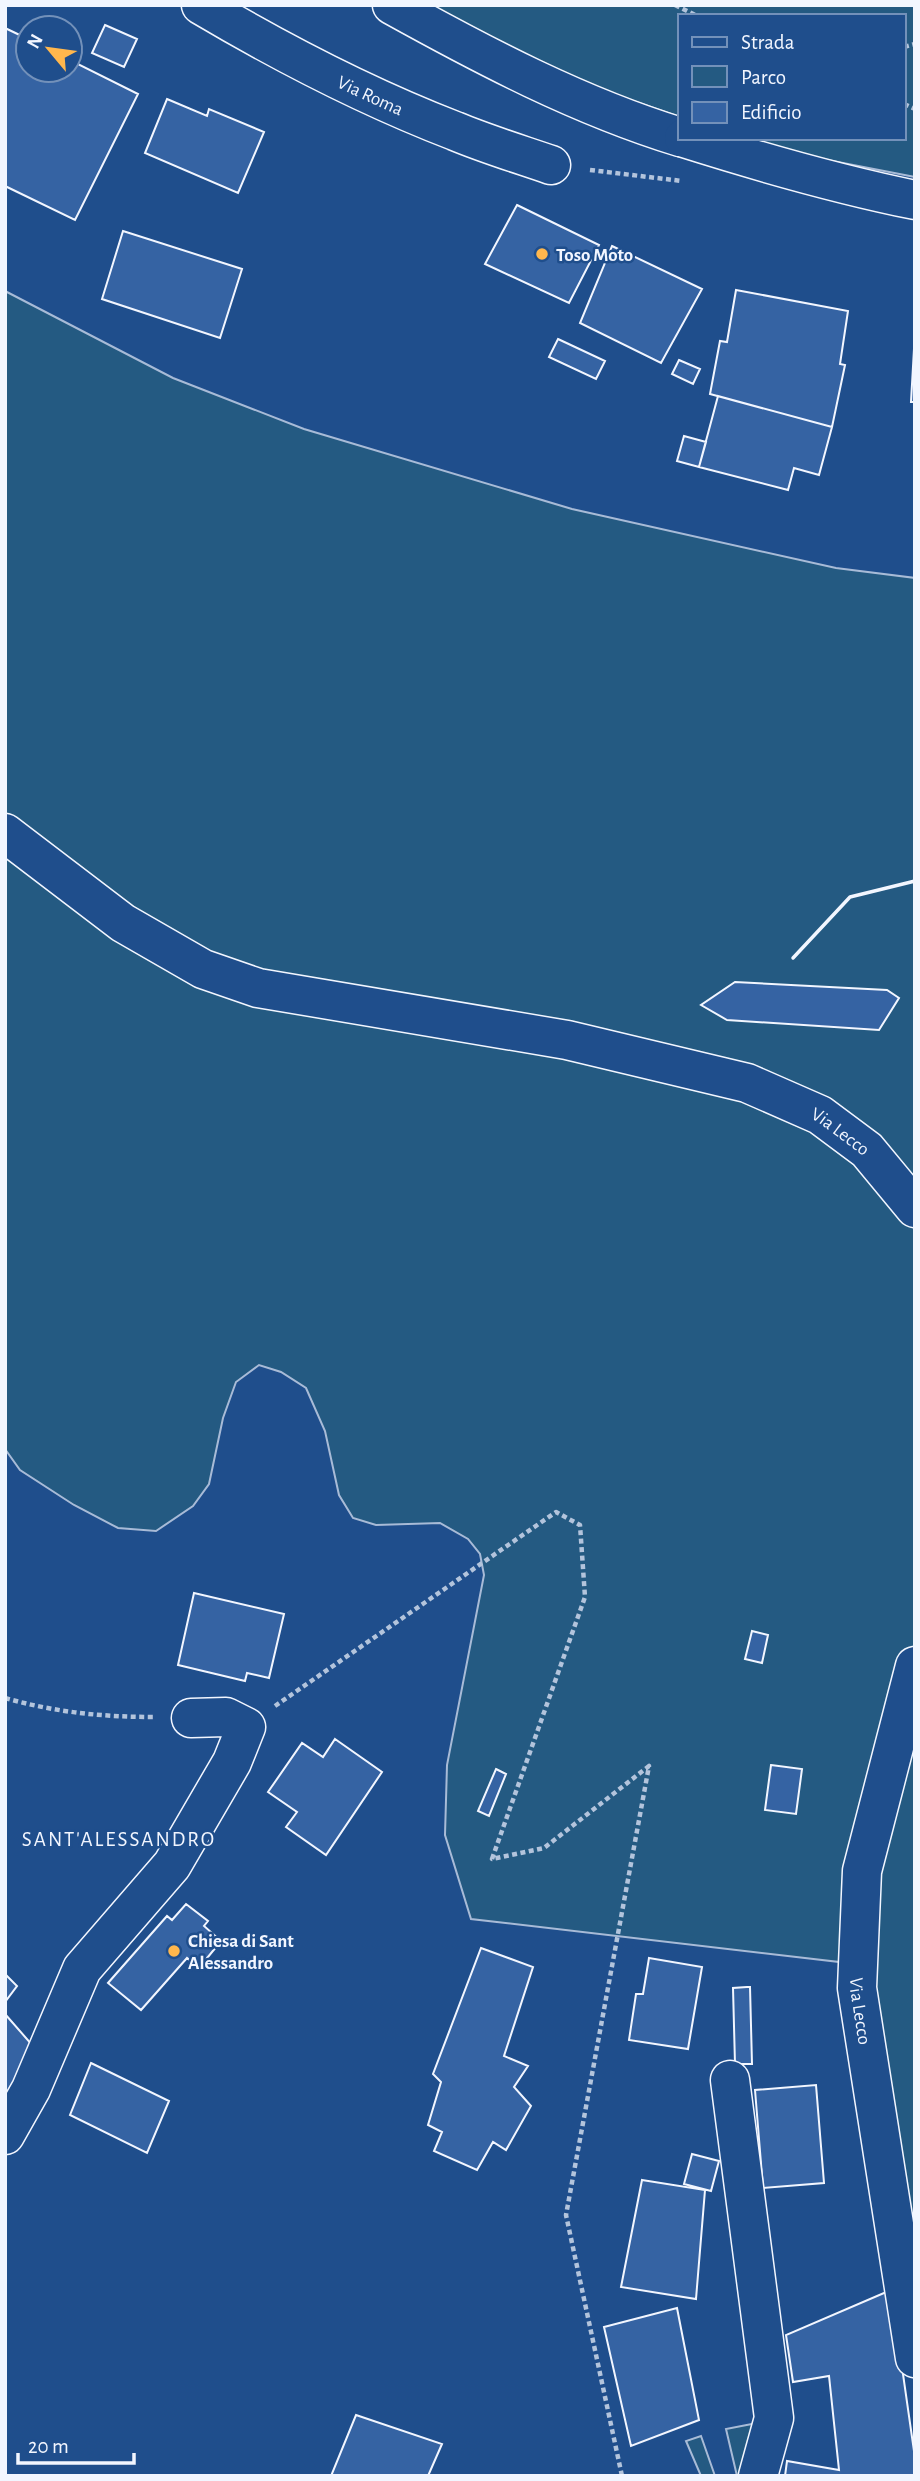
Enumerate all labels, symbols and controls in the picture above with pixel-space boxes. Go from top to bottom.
north arrow [14,14,84,84]
legend [678,14,906,140]
text: N [24,31,47,52]
text: Strada [741,32,795,53]
text: Parco [741,67,786,88]
street label: Via Roma [334,73,406,120]
text: Edificio [741,102,802,123]
marker: Toso Moto [534,246,550,262]
place label: Toso Moto [556,246,633,265]
street label: Via Lecco [808,1105,873,1160]
district label: SANT'ALESSANDRO [22,1829,216,1850]
place label: Chiesa di Sant Alessandro [188,1932,294,1973]
marker: Chiesa di Sant Alessandro [166,1943,182,1959]
street label: Via Lecco [846,1977,874,2046]
scale bar [18,2422,133,2466]
text: 20 m [28,2436,69,2457]

